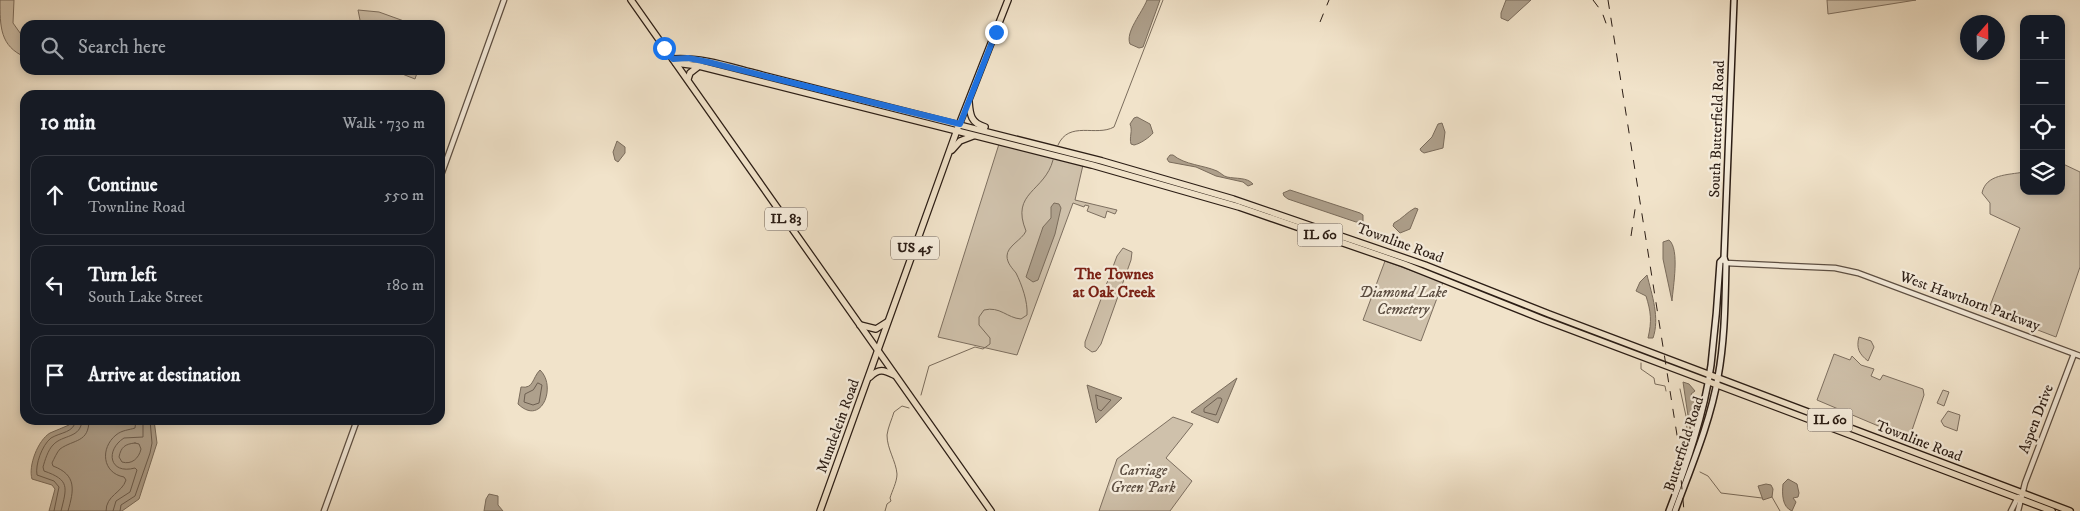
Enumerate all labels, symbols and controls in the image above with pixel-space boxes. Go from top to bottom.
north arrow [1960,15,2005,60]
map controls [2020,15,2065,195]
button: + [2020,15,2065,60]
search box [20,20,445,75]
route end [985,21,1008,44]
icon: search [38,34,66,62]
text: Search here [78,36,166,59]
route start [653,37,676,60]
street label: South Butterfield Road [1705,60,1729,198]
button: − [2020,60,2065,105]
button: locate [2020,105,2065,150]
text: 10 min [40,110,96,136]
text: Walk · 730 m [343,113,425,133]
button: layers [2020,150,2065,195]
text: Continue [88,174,158,197]
icon: ahead [41,181,69,209]
text: 550 m [384,185,424,205]
text: Townline Road [88,197,185,217]
road number: IL 83 [765,208,807,230]
street label: Townline Road [1354,218,1447,268]
road number: IL 60 [1298,224,1342,246]
road number: US 45 [891,237,939,260]
text: Turn left [88,264,157,287]
district label: The Townes at Oak Creek [1073,264,1156,302]
street label: West Hawthorn Parkway [1896,266,2044,336]
icon: left [41,271,69,299]
text: 180 m [386,275,424,295]
park label: Diamond Lake Cemetery [1359,283,1448,319]
text: South Lake Street [88,287,203,307]
icon: arrive [41,361,69,389]
text: Arrive at destination [88,364,240,387]
street label: Mundelein Road [812,376,864,476]
street label: Aspen Drive [2014,382,2058,456]
street label: Butterfield Road [1660,393,1709,494]
road number: IL 60 [1808,408,1852,432]
street label: Townline Road [1873,416,1965,466]
park label: Carriage Green Park [1110,461,1176,497]

